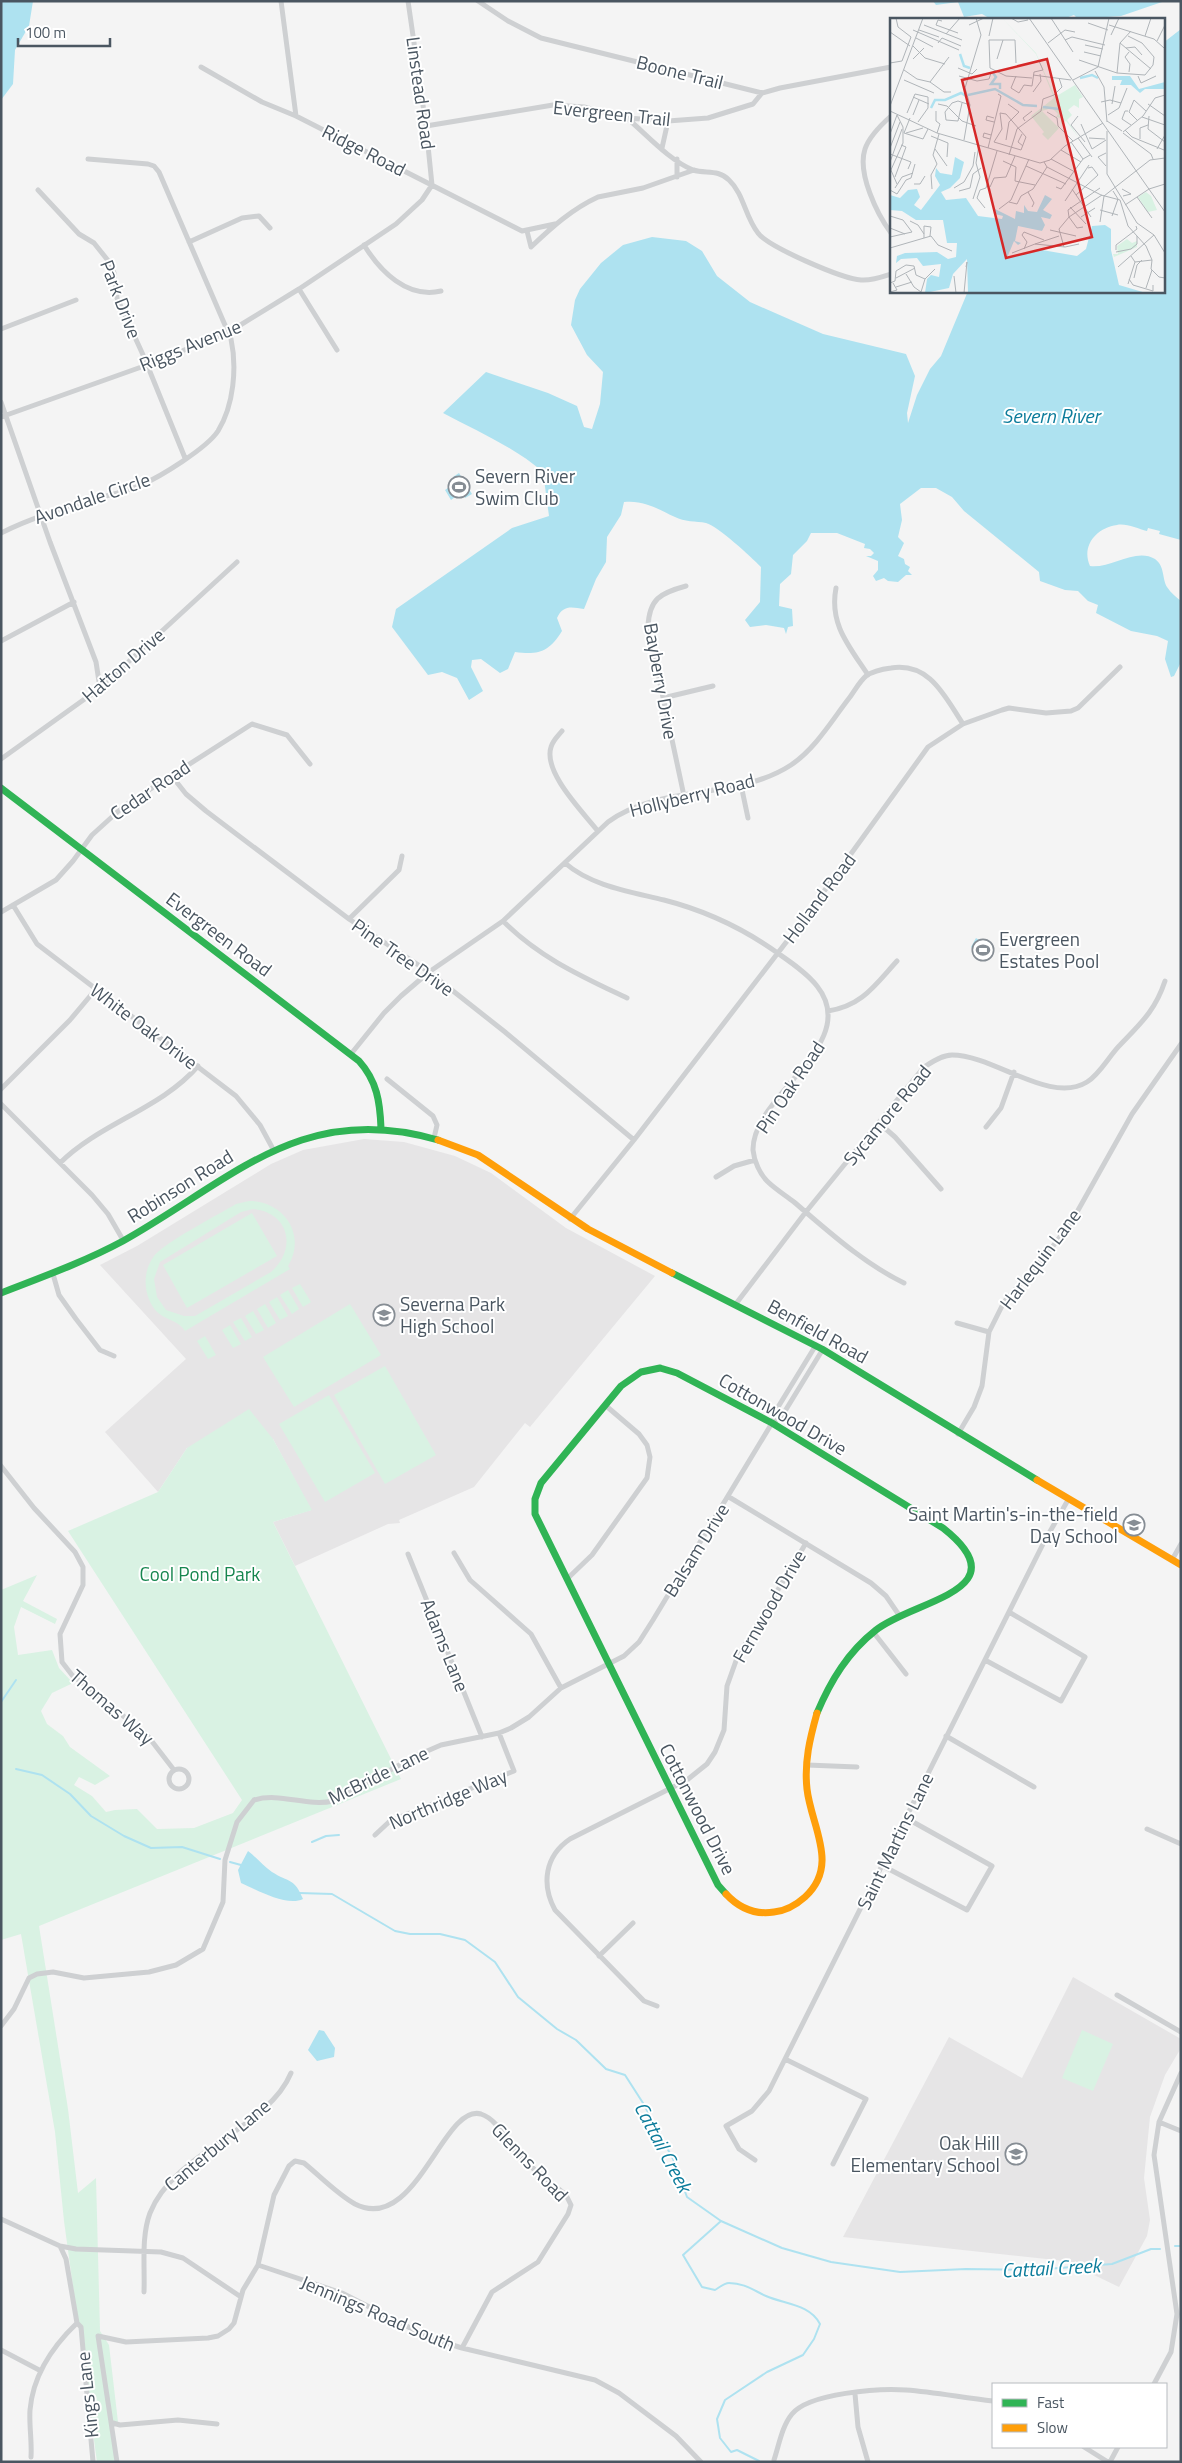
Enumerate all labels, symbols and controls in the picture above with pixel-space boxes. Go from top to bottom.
scale bar [18,15,110,47]
inset map [890,18,1164,292]
text: 100 m [25,21,66,44]
street label: Linstead Road [399,35,444,151]
street label: Boone Trail [634,47,727,96]
street label: Evergreen Trail [552,92,672,133]
street label: Ridge Road [317,116,411,183]
street label: Park Drive [93,255,150,342]
street label: Riggs Avenue [134,311,245,378]
water label: Severn River [1002,400,1102,431]
place label: Severn River Swim Club [475,461,576,512]
street label: Avondale Circle [30,464,154,531]
sports icon: Severn River Swim Club [447,475,471,499]
street label: Hatton Drive [75,620,171,709]
street label: Bayberry Drive [637,620,686,742]
street label: Cedar Road [104,752,196,827]
street label: Hollyberry Road [626,765,757,824]
street label: Holland Road [775,846,862,949]
street label: Evergreen Road [160,884,278,983]
street label: Pine Tree Drive [346,911,460,1003]
place label: Evergreen Estates Pool [999,924,1099,975]
sports icon: Evergreen Estates Pool [971,938,995,962]
street label: White Oak Drive [84,975,204,1076]
street label: Pin Oak Road [748,1035,831,1139]
street label: Sycamore Road [836,1058,938,1172]
street label: Robinson Road [121,1141,238,1230]
street label: Harlequin Lane [992,1202,1087,1315]
place label: Severna Park High School [400,1289,505,1340]
street label: Benfield Road [763,1291,874,1370]
school or university icon: Severna Park High School [372,1303,396,1327]
street label: Cottonwood Drive [714,1365,853,1462]
street label: Balsam Drive [655,1497,736,1602]
place label: Saint Martin's-in-the-field Day School [908,1499,1118,1550]
school or university icon: Saint Martin's-in-the-field Day School [1122,1513,1146,1537]
street label: Fernwood Drive [724,1544,813,1668]
park label: Cool Pond Park [140,1559,260,1588]
street label: Adams Lane [414,1594,477,1696]
street label: Thomas Way [64,1662,161,1752]
street label: McBride Lane [323,1738,433,1811]
street label: Cottonwood Drive [653,1738,744,1879]
street label: Northridge Way [384,1761,511,1836]
street label: Saint Martins Lane [849,1767,940,1914]
street label: Canterbury Lane [157,2091,276,2198]
water label: Cattail Creek [627,2096,701,2200]
street label: Glenns Road [485,2116,576,2208]
place label: Oak Hill Elementary School [851,2128,1000,2179]
school or university icon: Oak Hill Elementary School [1004,2142,1028,2166]
water label: Cattail Creek [1001,2249,1103,2286]
street label: Jennings Road South [297,2267,460,2358]
street label: Kings Lane [68,2351,105,2440]
legend [992,2383,1167,2448]
text: Fast [1037,2391,1065,2414]
text: Slow [1037,2416,1068,2439]

